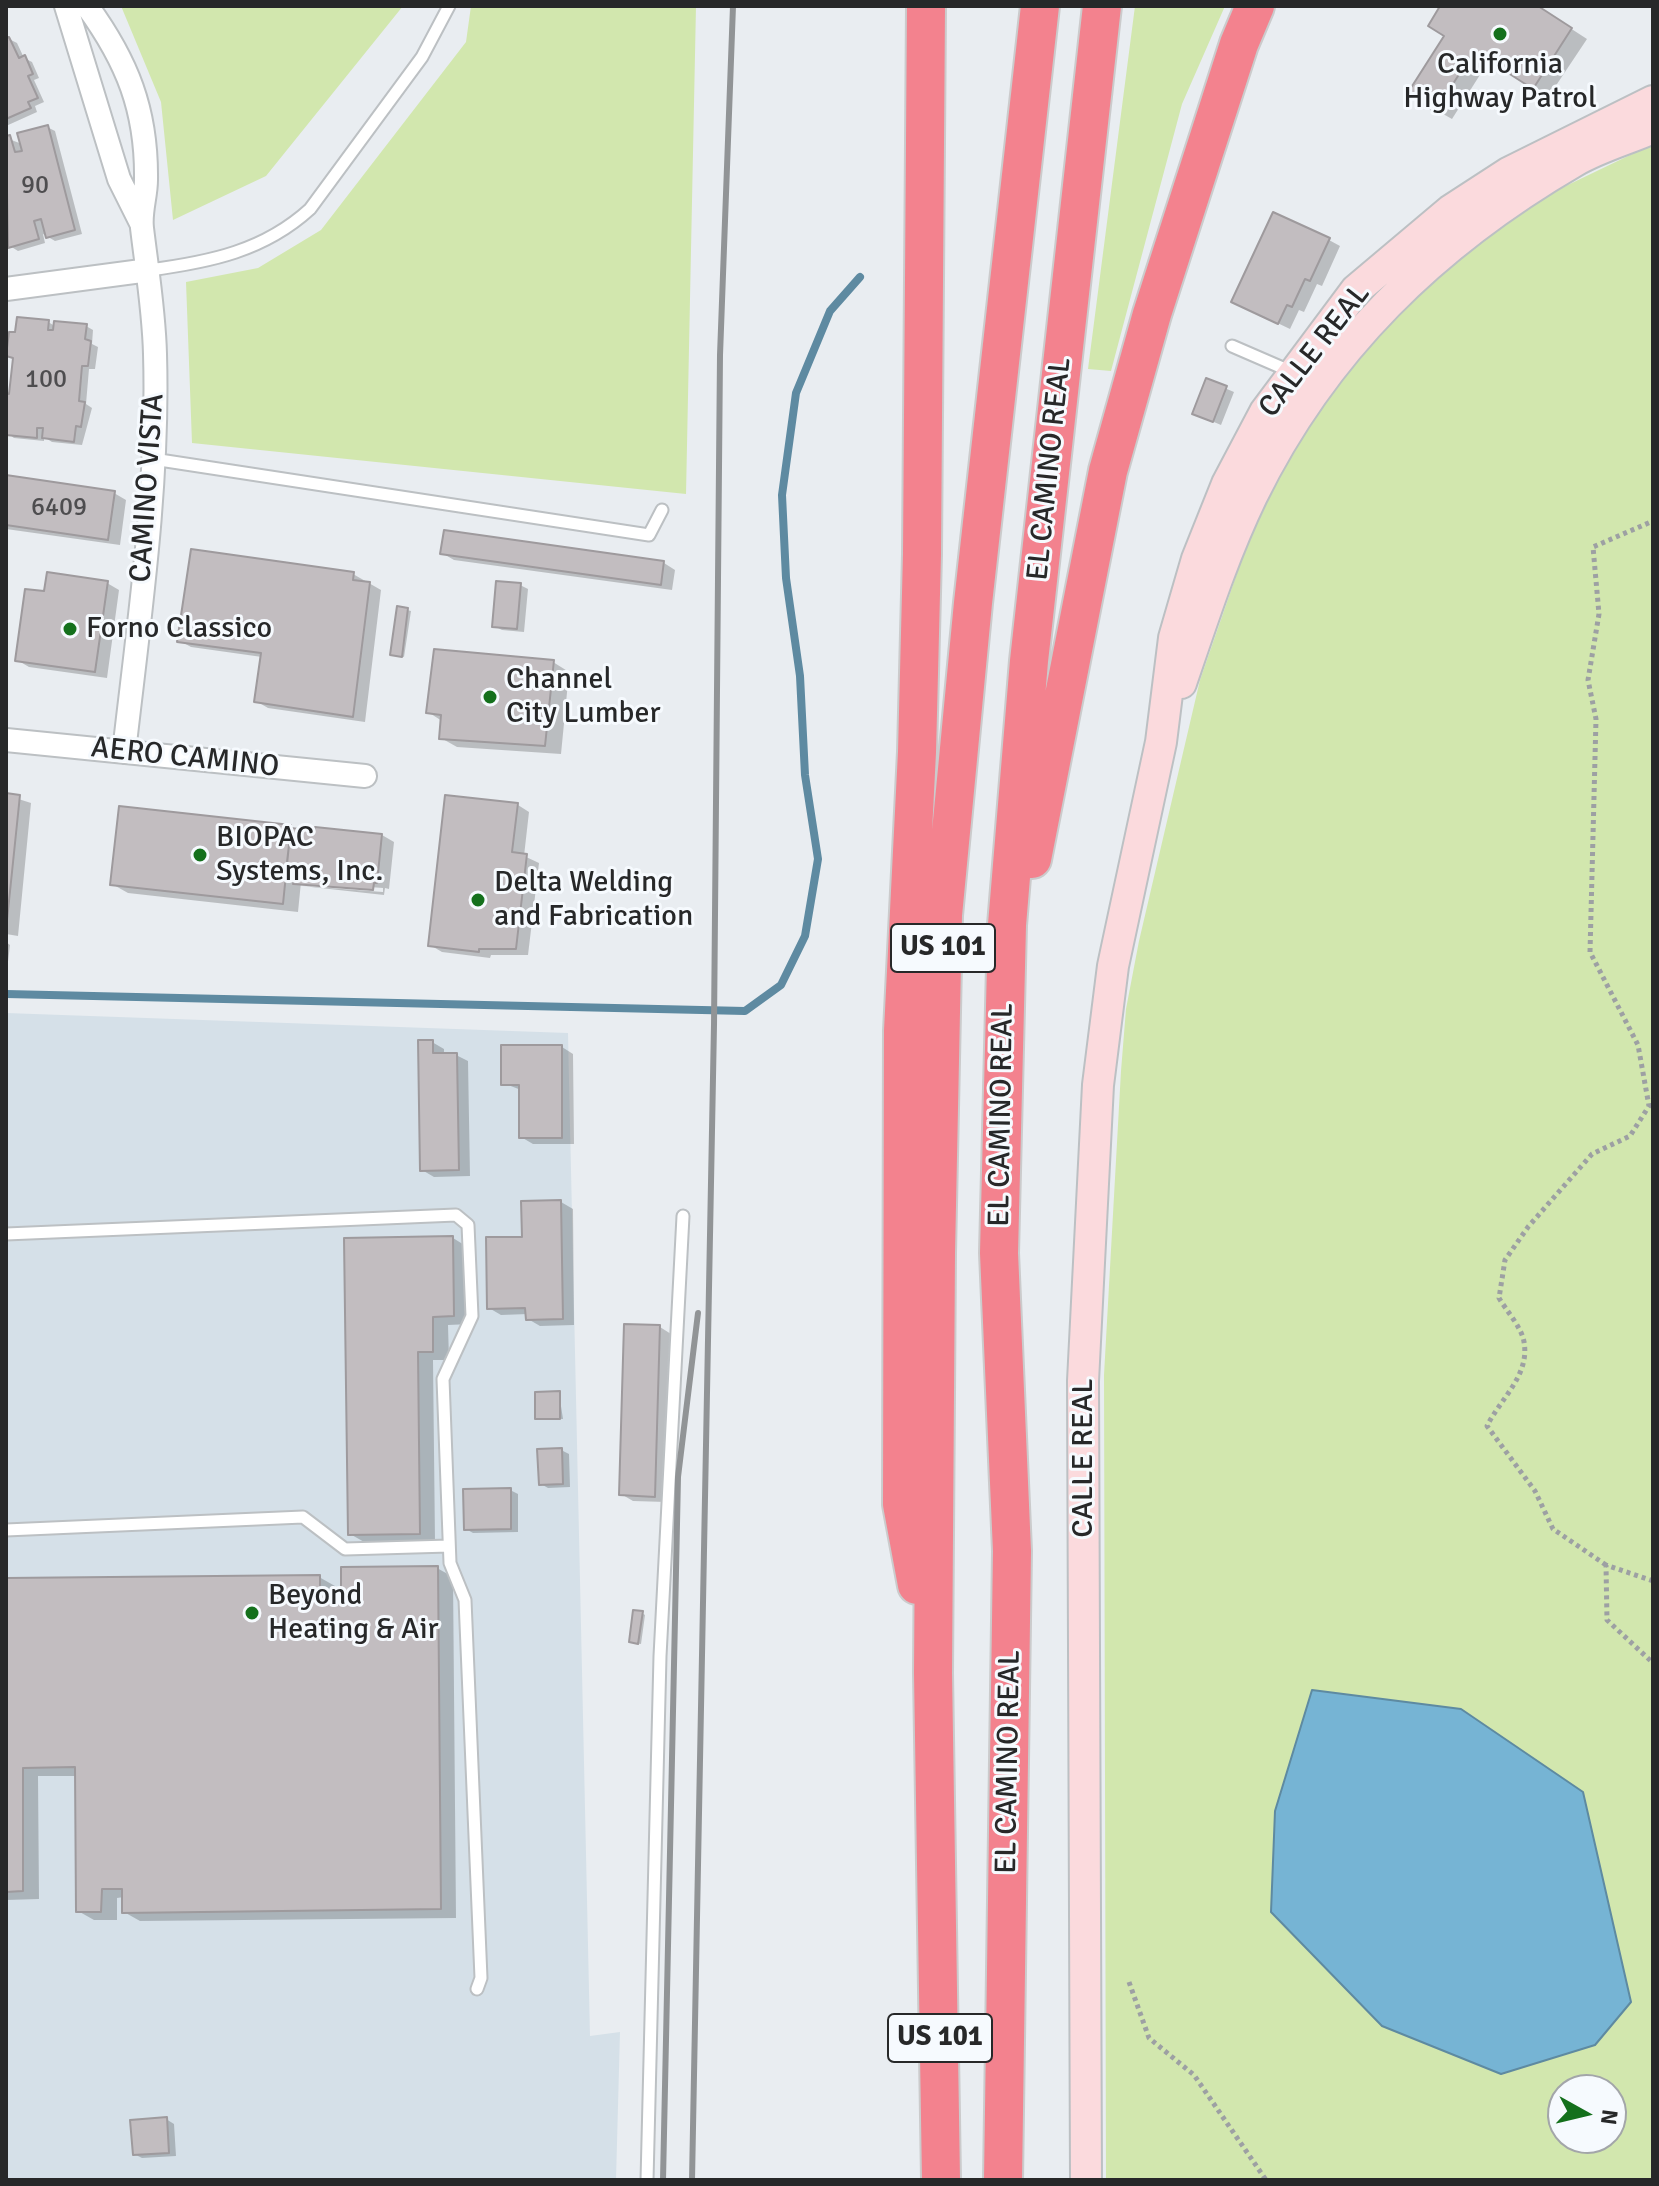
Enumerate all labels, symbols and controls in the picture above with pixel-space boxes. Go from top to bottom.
marker: California Highway Patrol [1491,25,1509,43]
place label: California Highway Patrol [1403,47,1597,118]
house number: 90 [21,170,49,202]
street label: CALLE REAL [1252,277,1378,425]
street label: EL CAMINO REAL [1020,356,1080,582]
house number: 100 [25,364,67,396]
street label: CAMINO VISTA [123,392,173,584]
house number: 6409 [31,492,87,524]
place label: Forno Classico [86,611,272,647]
marker: Forno Classico [61,620,79,638]
place label: Channel City Lumber [506,662,660,732]
marker: Channel City Lumber [481,688,499,706]
street label: AERO CAMINO [89,730,281,786]
place label: BIOPAC Systems, Inc. [216,820,383,890]
marker: BIOPAC Systems, Inc. [191,846,209,864]
place label: Delta Welding and Fabrication [494,865,693,936]
marker: Delta Welding and Fabrication [469,891,487,909]
road number: US 101 [891,924,995,972]
street label: EL CAMINO REAL [982,1003,1022,1227]
street label: CALLE REAL [1066,1378,1102,1538]
place label: Beyond Heating & Air [268,1578,439,1648]
marker: Beyond Heating & Air [243,1604,261,1622]
street label: EL CAMINO REAL [989,1650,1029,1874]
road number: US 101 [888,2014,992,2062]
north arrow [1547,2074,1627,2154]
text: N [1595,2108,1624,2127]

